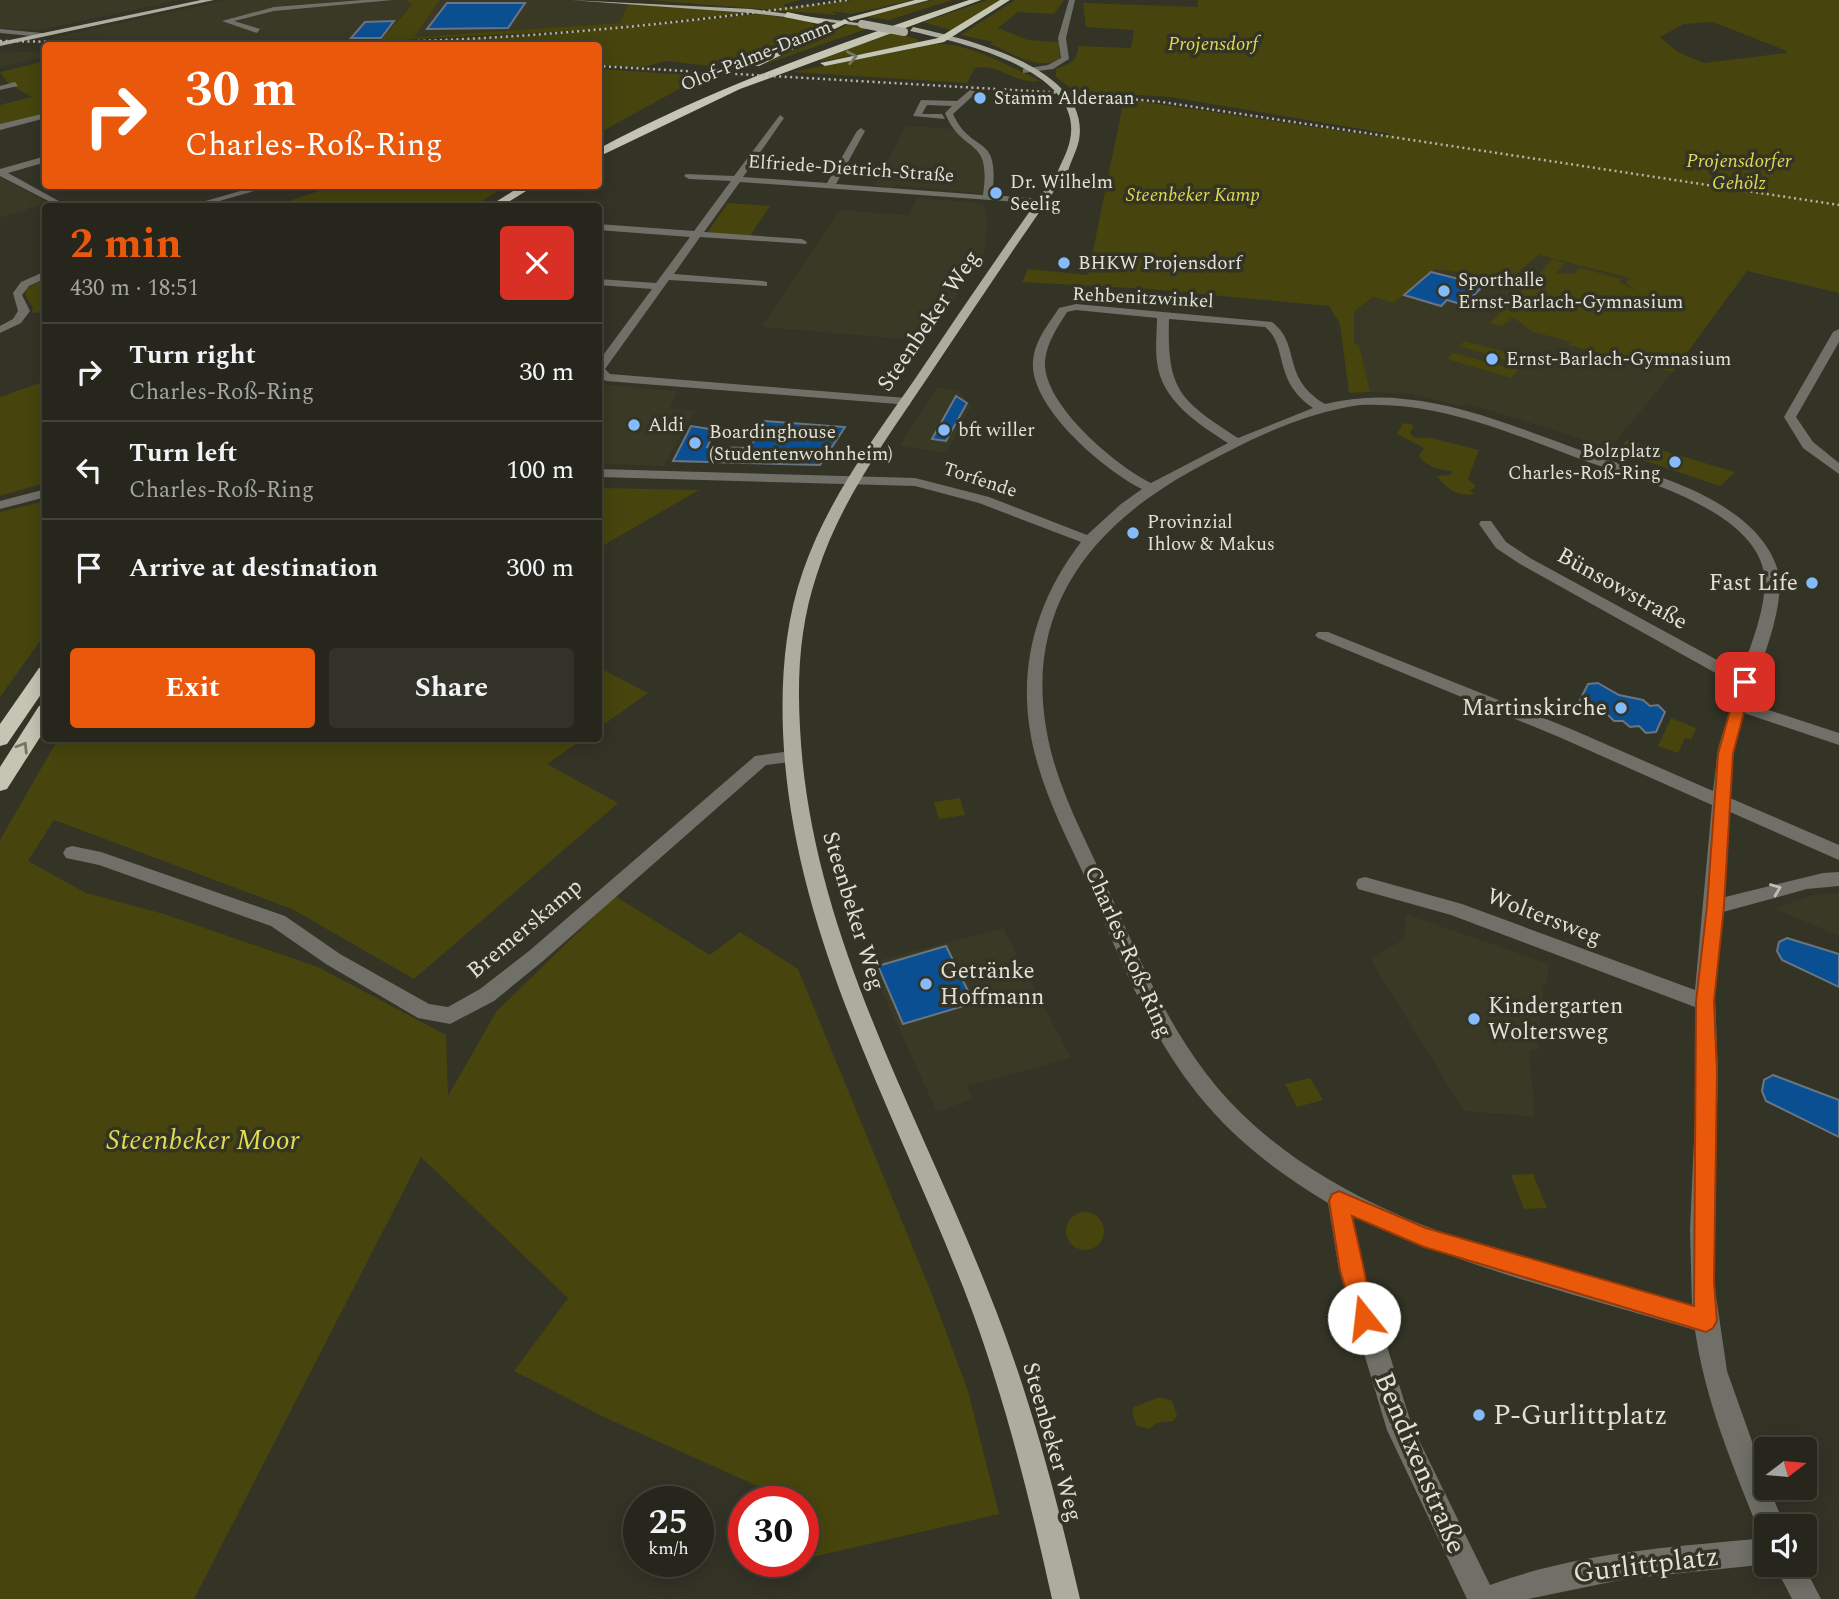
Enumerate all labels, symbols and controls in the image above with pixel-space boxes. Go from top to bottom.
street label: Olof-Palme-Damm [676,12,836,100]
park label: Projensdorf [1168,30,1261,59]
one-way arrow [846,51,858,66]
text: 30 m [185,53,296,128]
icon: right [70,70,161,161]
place label: Stamm Alderaan [994,84,1135,113]
marker: Stamm Alderaan [972,90,988,106]
text: Charles-Roß-Ring [185,121,443,170]
street label: Elfriede-Dietrich-Straße [747,147,955,191]
park label: Projensdorfer Gehölz [1686,147,1792,198]
place label: Dr. Wilhelm Seelig [1010,168,1113,219]
park label: Steenbeker Kamp [1126,181,1260,210]
marker: Dr. Wilhelm Seelig [988,185,1004,201]
text: 2 min [70,213,182,276]
button: close [500,226,574,300]
street label: Steenbeker Weg [869,243,989,399]
place label: BHKW Projensdorf [1078,249,1243,278]
marker: BHKW Projensdorf [1056,255,1072,271]
place label: Sporthalle Ernst-Barlach-Gymnasium [1458,266,1683,317]
text: 430 m · 18:51 [70,271,199,306]
street label: Rehbenitzwinkel [1072,280,1214,316]
marker: Sporthalle Ernst-Barlach-Gymnasium [1436,283,1452,299]
text: Turn right [129,335,256,375]
place label: Ernst-Barlach-Gymnasium [1506,345,1731,374]
marker: Ernst-Barlach-Gymnasium [1484,351,1500,367]
text: 30 m [519,352,574,392]
icon: right [70,353,108,391]
text: Charles-Roß-Ring [129,375,314,410]
place label: Aldi [648,411,684,440]
place label: bft willer [958,416,1035,445]
marker: Aldi [626,417,642,433]
place label: Boardinghouse (Studentenwohnheim) [709,418,893,469]
marker: bft willer [936,422,952,438]
text: Turn left [129,433,237,473]
marker: Boardinghouse (Studentenwohnheim) [687,435,703,451]
place label: Bolzplatz Charles-Roß-Ring [1508,437,1661,488]
text: 100 m [506,450,574,490]
icon: left [70,451,108,489]
street label: Torfende [939,454,1021,506]
marker: Bolzplatz Charles-Roß-Ring [1667,454,1683,470]
text: Charles-Roß-Ring [129,473,314,508]
place label: Provinzial Ihlow & Makus [1147,508,1275,559]
marker: Provinzial Ihlow & Makus [1125,525,1141,541]
street label: Bünsowstraße [1550,539,1694,639]
text: Arrive at destination [129,548,378,588]
text: 300 m [506,548,574,588]
icon: arrive [70,549,108,587]
place label: Fast Life [1709,566,1798,601]
marker: Fast Life [1804,575,1820,591]
button: Exit [70,648,315,728]
button: Share [329,648,574,728]
pin [1715,652,1775,712]
icon: arrive [1726,663,1764,701]
place label: Martinskirche [1462,691,1607,726]
marker: Martinskirche [1613,700,1629,716]
one-way arrow [14,742,27,755]
street label: Steenbeker Weg [812,827,894,995]
street label: Charles-Roß-Ring [1074,860,1182,1044]
street label: Bremerskamp [459,870,591,988]
street label: Woltersweg [1481,879,1607,955]
one-way arrow [1770,884,1782,898]
place label: Getränke Hoffmann [940,954,1044,1015]
marker: Getränke Hoffmann [918,976,934,992]
place label: Kindergarten Woltersweg [1488,989,1623,1050]
marker: Kindergarten Woltersweg [1466,1011,1482,1027]
park label: Steenbeker Moor [106,1119,300,1162]
position arrow [1327,1281,1401,1355]
street label: Steenbeker Weg [1013,1358,1091,1526]
street label: Bendixenstraße [1362,1365,1478,1561]
place label: P-Gurlittplatz [1493,1394,1667,1437]
marker: P-Gurlittplatz [1471,1407,1487,1423]
north arrow [1754,1437,1816,1500]
map controls [1754,1437,1817,1577]
speed limit sign: 30 [728,1486,819,1577]
text: 25 [649,1496,688,1549]
button: sound [1754,1514,1817,1577]
text: km/h [648,1535,689,1562]
street label: Gurlittplatz [1571,1535,1721,1595]

